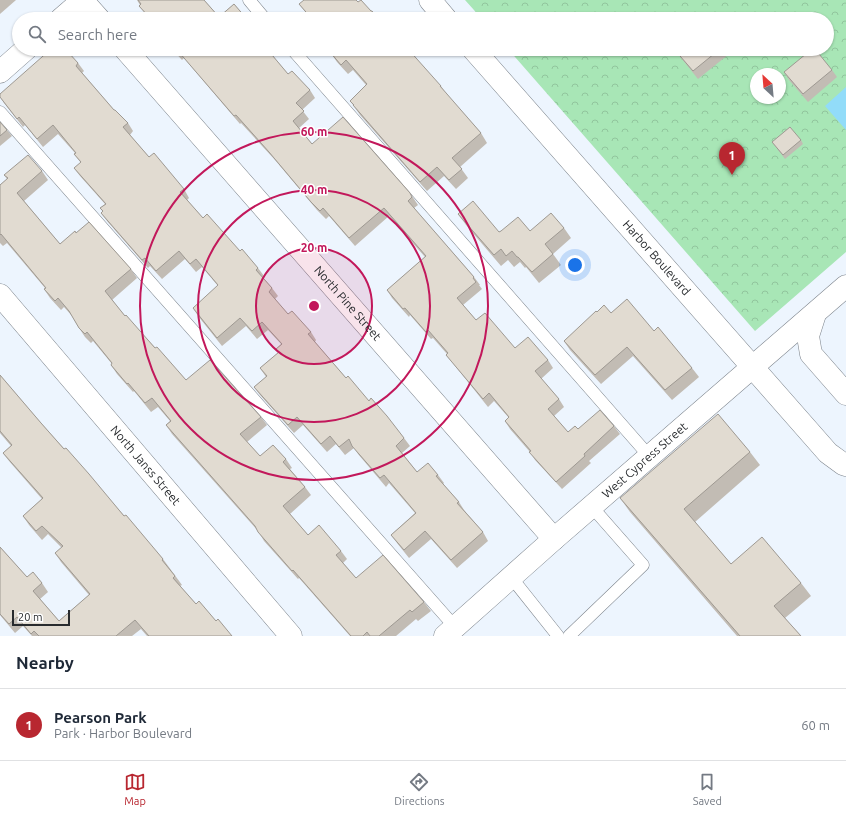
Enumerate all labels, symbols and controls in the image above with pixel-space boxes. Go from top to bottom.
search box [12,12,834,56]
icon: search [26,23,48,45]
text: Search here [58,26,137,43]
north arrow [750,68,786,104]
text: 60 m [301,125,327,138]
pin: 1 [719,142,745,175]
text: 40 m [301,183,327,196]
street label: Harbor Boulevard [621,217,693,298]
text: 20 m [301,241,327,254]
your location [565,255,585,275]
street label: North Pine Street [312,263,384,343]
centre of rings [307,299,321,313]
street label: West Cypress Street [599,419,690,500]
street label: North Janss Street [108,423,183,508]
scale bar [12,608,70,627]
text: 20 m [18,611,42,623]
text: Nearby [16,653,74,672]
text: Pearson Park [54,709,147,726]
text: 1 [25,718,33,732]
text: 60 m [801,718,830,732]
text: Park · Harbor Boulevard [54,726,192,740]
tab: Map [124,771,146,807]
tab: Directions [394,771,444,807]
tab: Saved [693,771,722,807]

